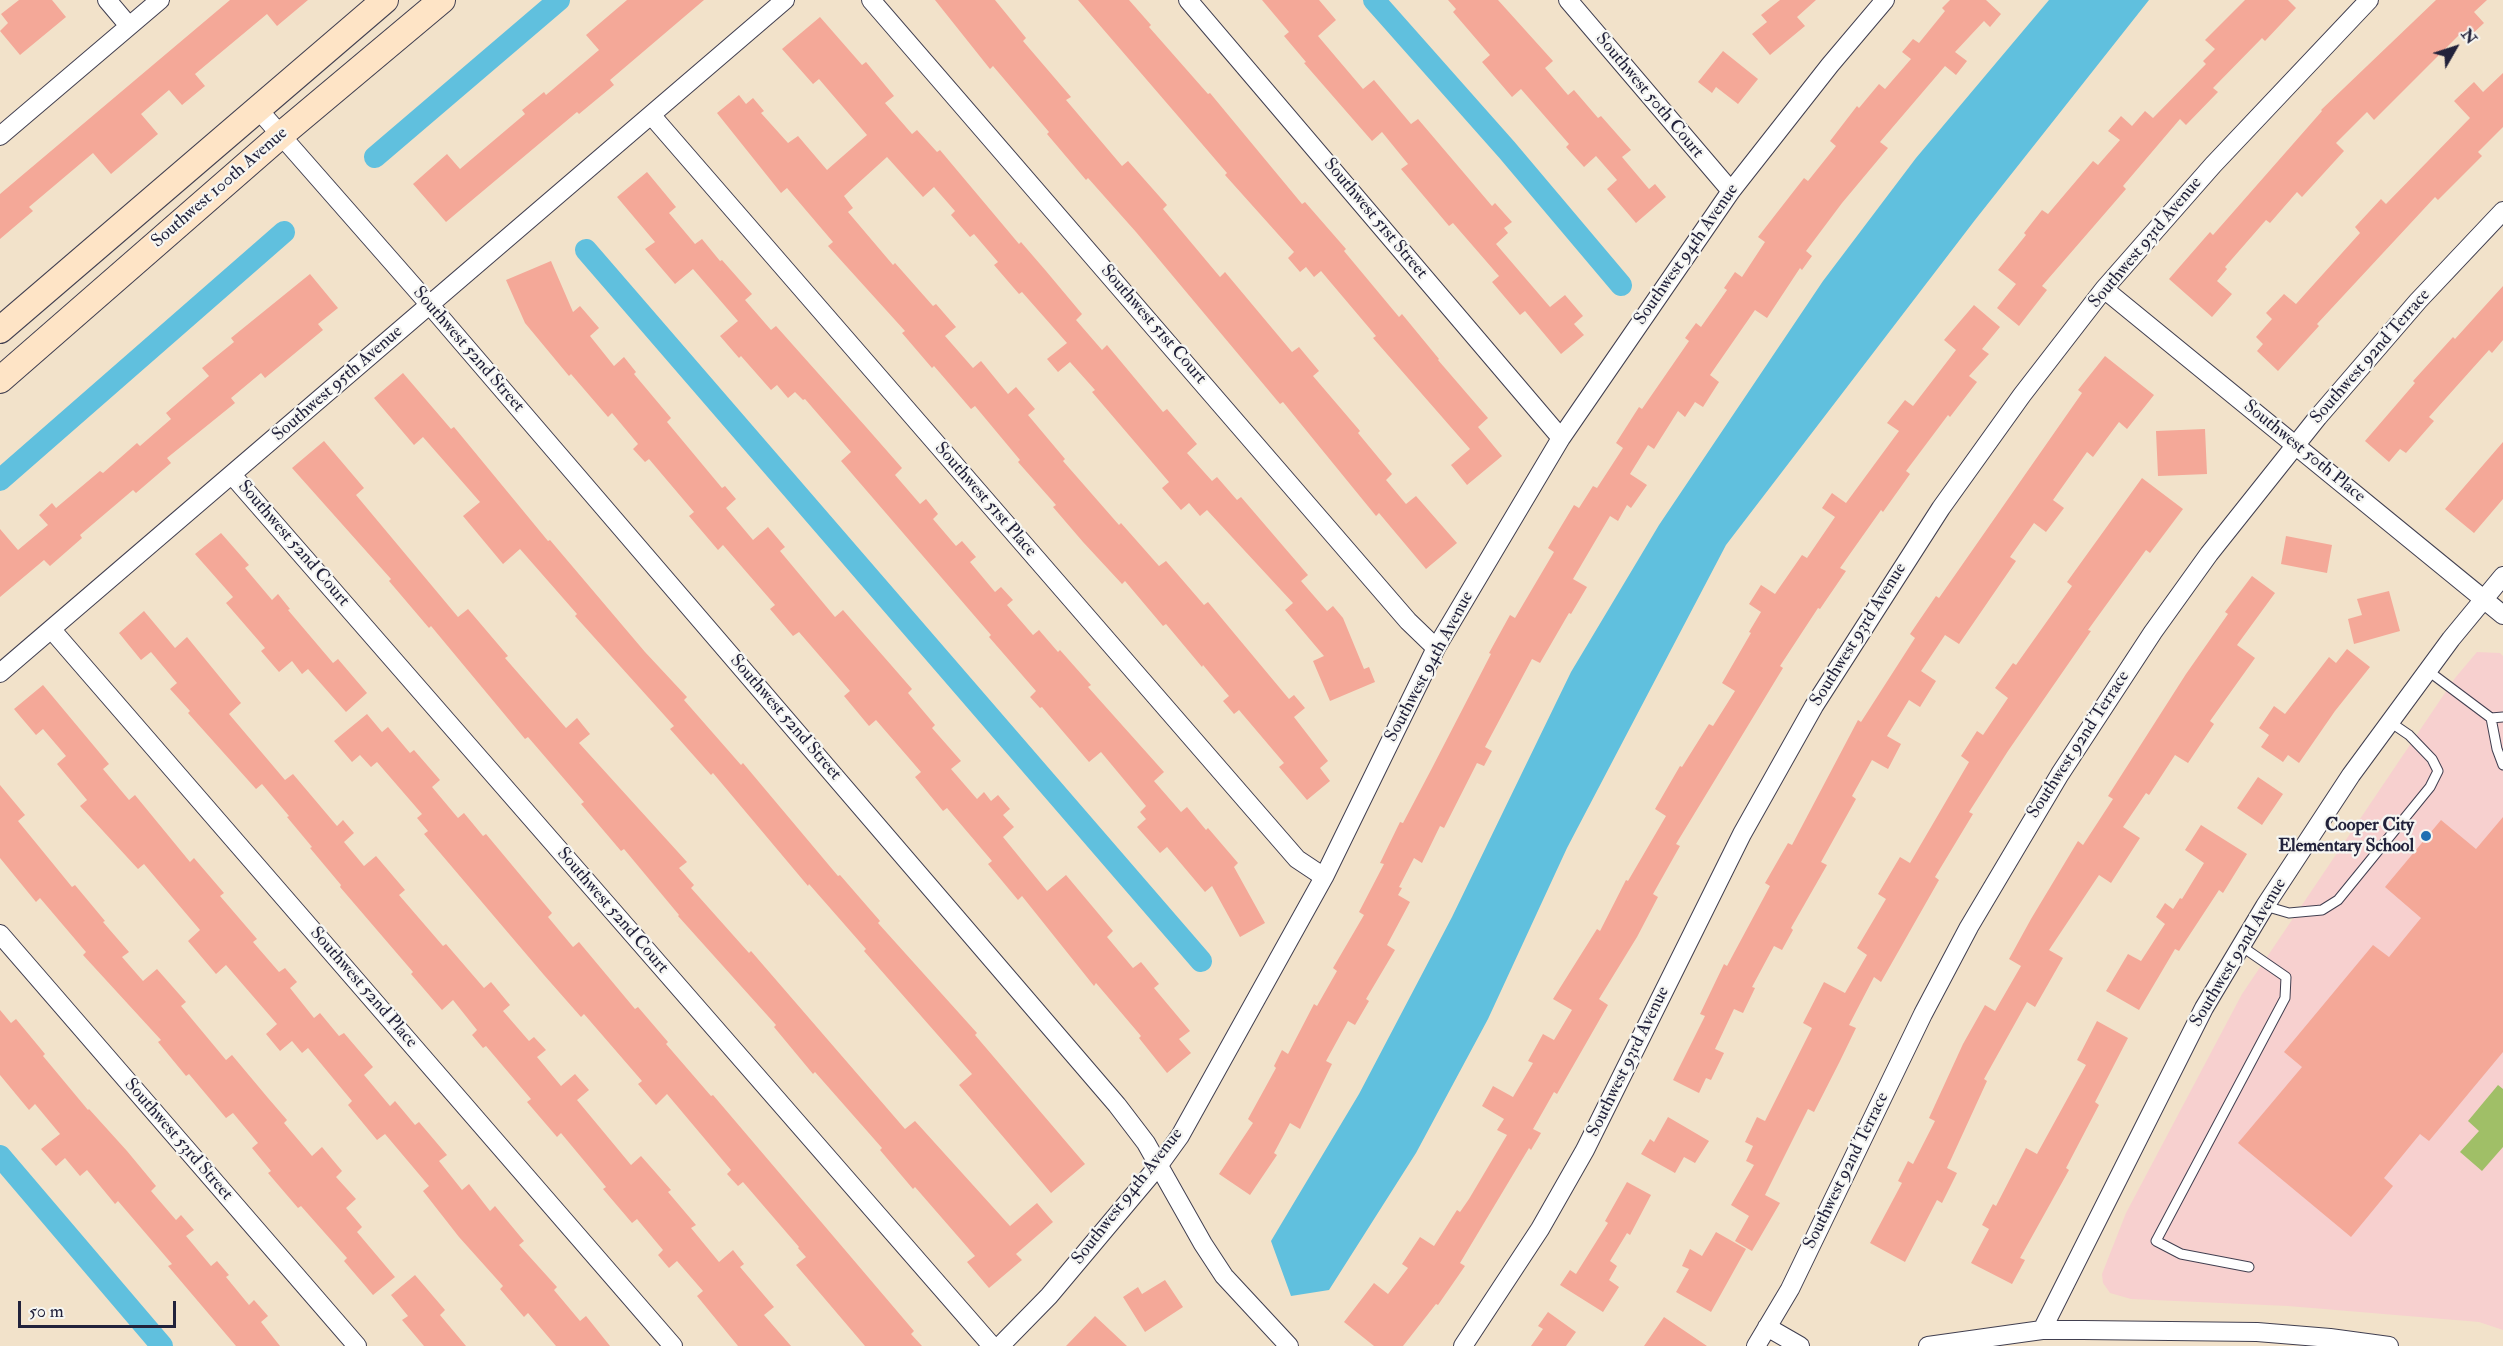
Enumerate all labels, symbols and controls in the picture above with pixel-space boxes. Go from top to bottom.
north arrow [2425,18,2485,78]
text: N [2457,25,2481,49]
street label: Southwest 50th Court [1590,29,1708,163]
street label: Southwest 100th Avenue [148,123,292,253]
street label: Southwest 51st Street [1318,154,1432,284]
street label: Southwest 93rd Avenue [2085,173,2207,313]
street label: Southwest 94th Avenue [1630,180,1744,330]
street label: Southwest 51st Court [1095,261,1211,389]
street label: Southwest 52nd Street [408,283,528,417]
street label: Southwest 92nd Terrace [2307,285,2435,429]
street label: Southwest 95th Avenue [268,322,408,446]
street label: Southwest 50th Place [2239,396,2369,508]
street label: Southwest 51st Place [929,438,1041,562]
street label: Southwest 52nd Court [232,477,354,611]
street label: Southwest 93rd Avenue [1806,559,1912,711]
street label: Southwest 94th Avenue [1381,588,1479,746]
street label: Southwest 52nd Street [725,651,845,785]
street label: Southwest 92nd Terrace [2023,667,2135,823]
place label: Cooper City Elementary School [2278,815,2414,858]
marker: Cooper City Elementary School [2419,829,2433,843]
street label: Southwest 52nd Court [551,844,673,978]
street label: Southwest 92nd Avenue [2186,875,2292,1031]
street label: Southwest 52nd Place [305,923,421,1053]
street label: Southwest 93rd Avenue [1583,983,1675,1141]
street label: Southwest 53rd Street [119,1075,237,1205]
street label: Southwest 92nd Terrace [1800,1089,1894,1253]
street label: Southwest 94th Avenue [1068,1124,1188,1270]
scale bar [21,1289,178,1327]
text: 50 m [29,1300,64,1323]

